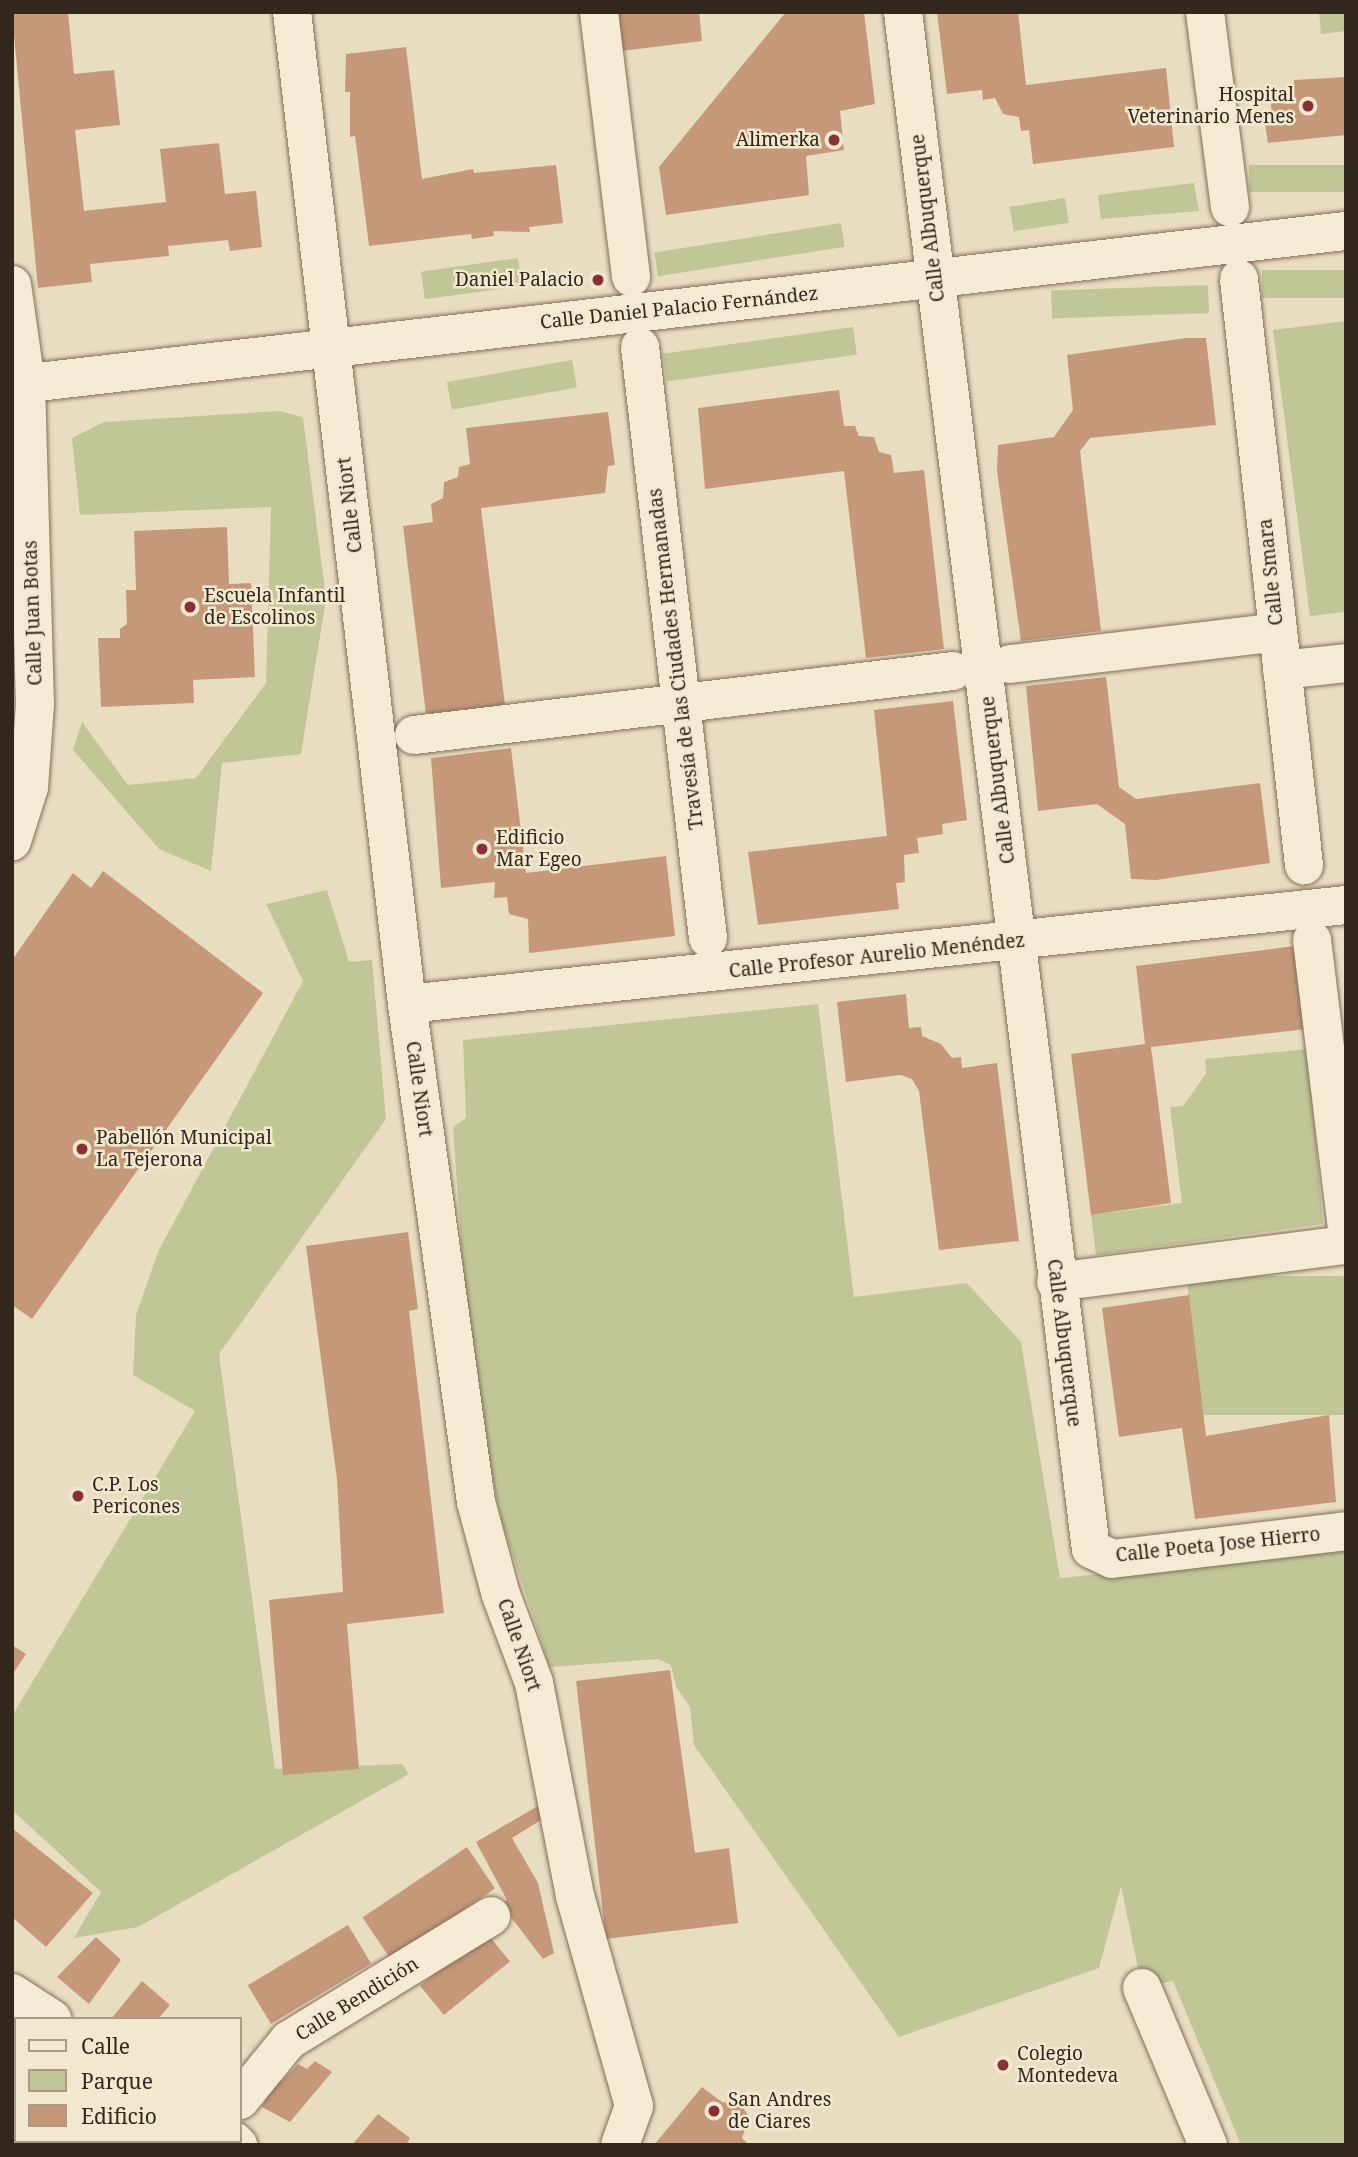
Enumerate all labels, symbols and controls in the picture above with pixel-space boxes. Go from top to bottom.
place label: Hospital Veterinario Menes [1127,84,1294,128]
marker: Hospital Veterinario Menes [1300,98,1316,114]
place label: Alimerka [736,129,820,151]
marker: Alimerka [826,132,842,148]
street label: Calle Albuquerque [906,133,950,303]
place label: Daniel Palacio [455,269,584,291]
marker: Daniel Palacio [590,272,606,288]
street label: Calle Daniel Palacio Fernández [539,282,819,334]
street label: Calle Niort [333,456,367,554]
street label: Travesía de las Ciudades Hermanadas [644,487,708,831]
street label: Calle Smara [1254,517,1288,627]
street label: Calle Juan Botas [19,540,47,686]
place label: Escuela Infantil de Escolinos [204,585,345,629]
marker: Escuela Infantil de Escolinos [182,599,198,615]
street label: Calle Albuquerque [976,695,1020,865]
place label: Edificio Mar Egeo [496,827,582,871]
marker: Edificio Mar Egeo [474,841,490,857]
street label: Calle Profesor Aurelio Menéndez [728,929,1026,983]
street label: Calle Niort [401,1040,437,1138]
place label: Pabellón Municipal La Tejerona [96,1127,272,1171]
marker: Pabellón Municipal La Tejerona [74,1141,90,1157]
street label: Calle Albuquerque [1042,1258,1086,1428]
place label: C.P. Los Pericones [92,1474,180,1518]
marker: C.P. Los Pericones [70,1488,86,1504]
street label: Calle Poeta Jose Hierro [1114,1523,1322,1567]
street label: Calle Niort [493,1596,545,1694]
street label: Calle Bendición [291,1952,423,2046]
legend [14,2017,242,2143]
text: Calle [81,2032,130,2060]
place label: Colegio Montedeva [1017,2043,1118,2087]
marker: Colegio Montedeva [995,2057,1011,2073]
text: Parque [81,2067,153,2095]
place label: San Andres de Ciares [728,2089,831,2133]
text: Edificio [81,2102,157,2130]
marker: San Andres de Ciares [706,2103,722,2119]

